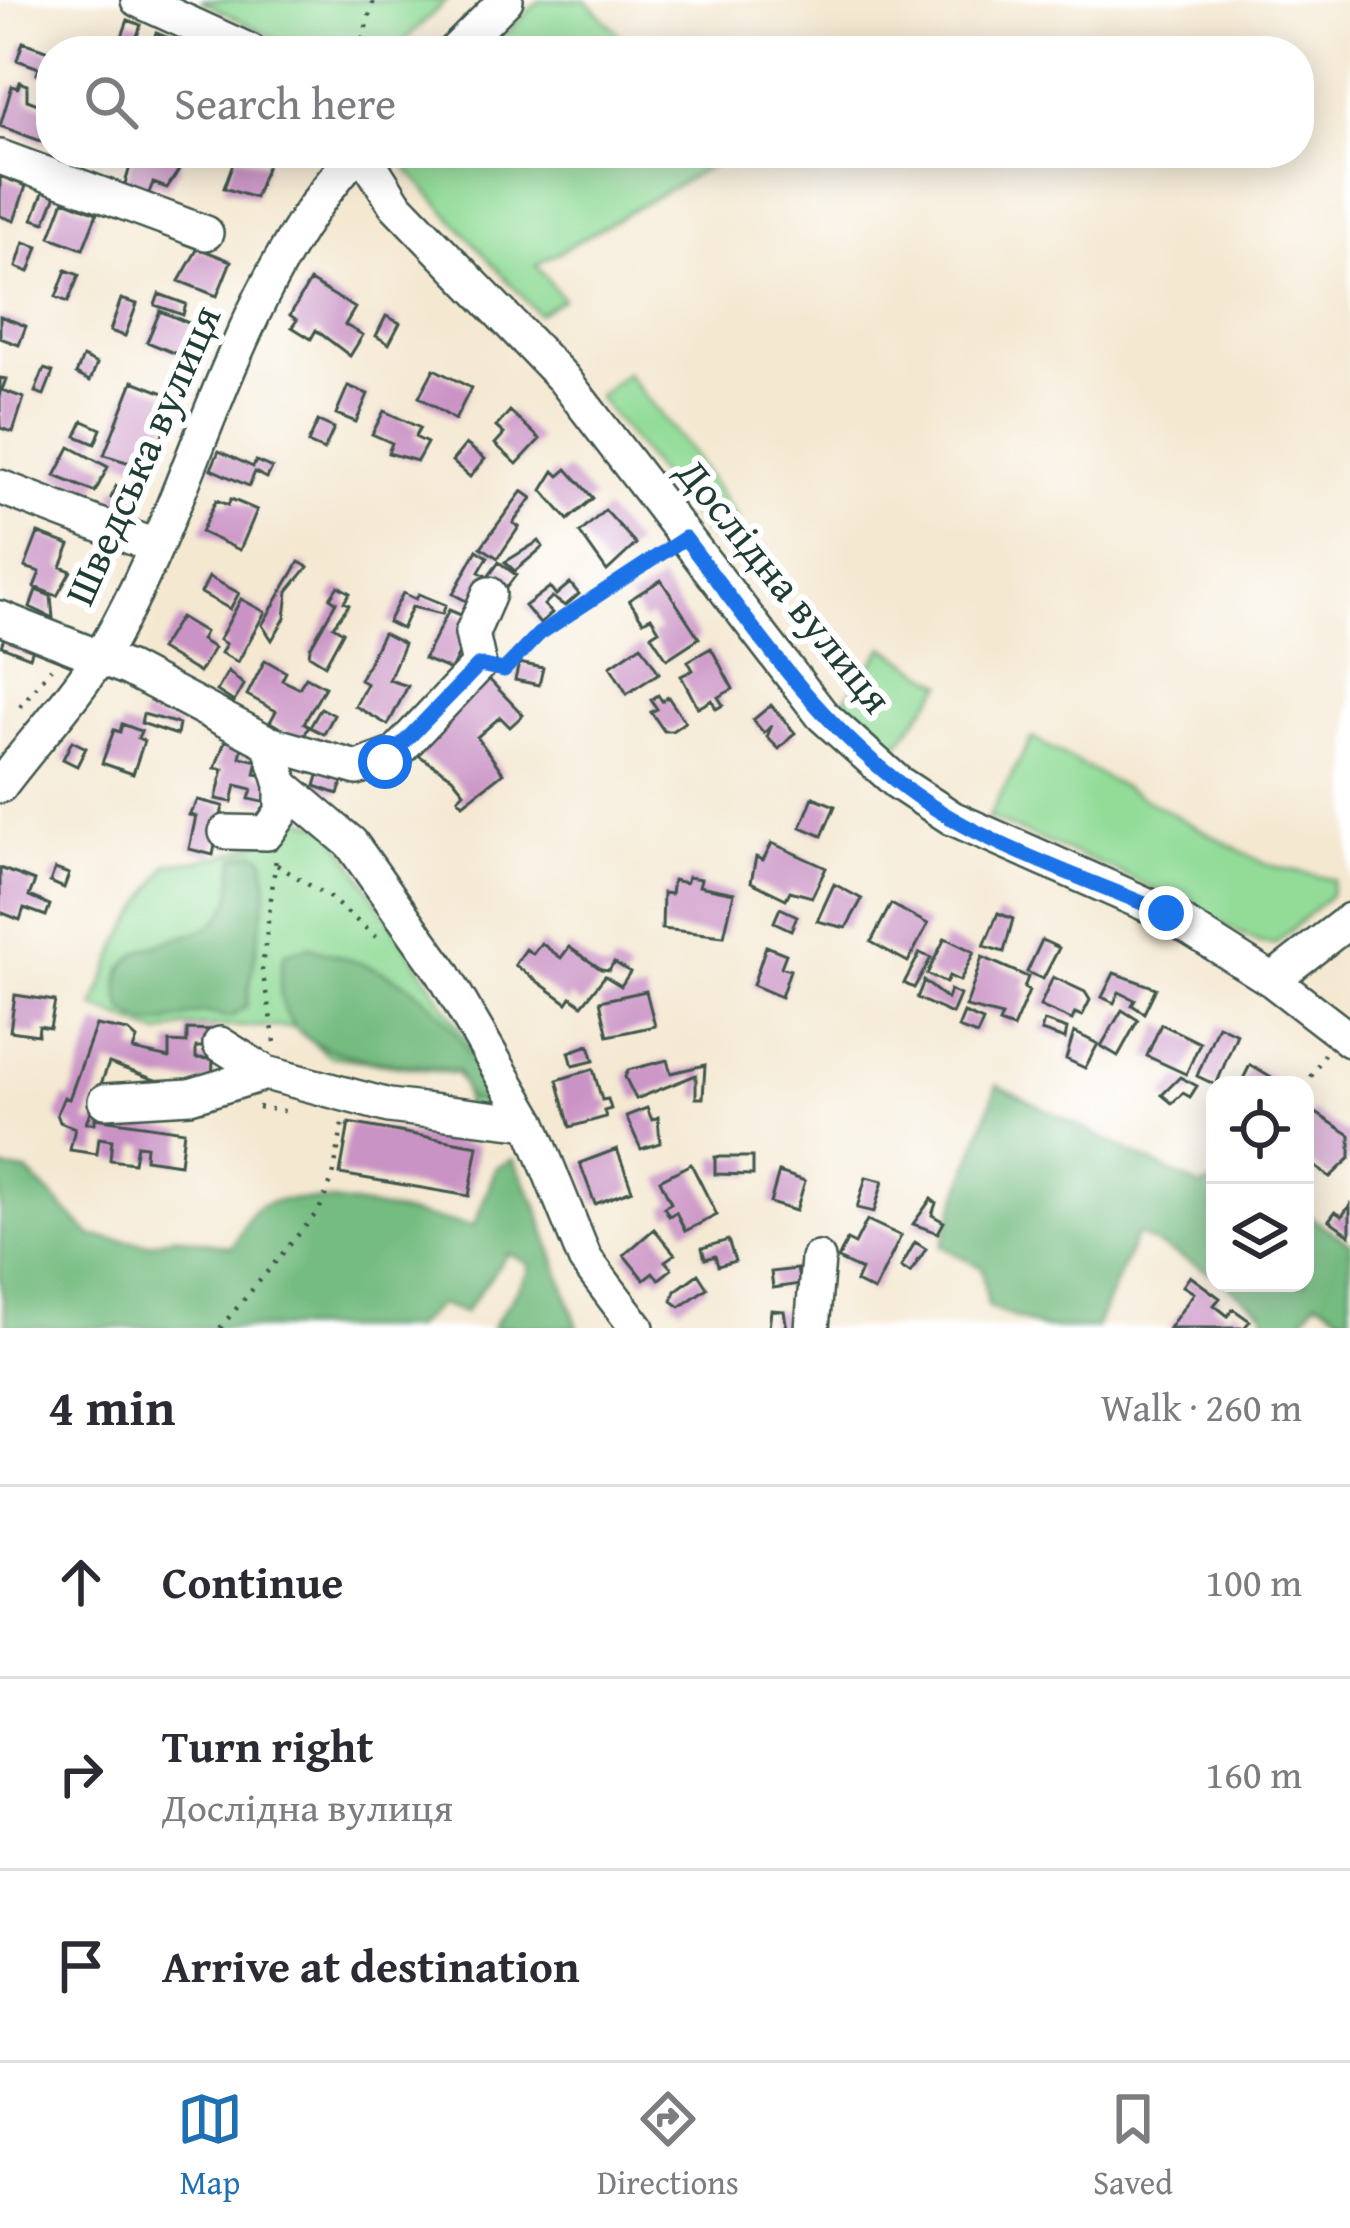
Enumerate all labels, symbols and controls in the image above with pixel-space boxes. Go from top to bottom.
search box [36,36,1314,168]
icon: search [78,69,144,135]
text: Search here [174,70,396,135]
street label: Шведська вулиця [48,295,235,615]
street label: Дослідна вулиця [662,443,908,726]
route start [358,735,412,789]
route end [1139,886,1193,940]
map controls [1206,1076,1314,1292]
button: locate [1206,1076,1314,1184]
button: layers [1206,1184,1314,1292]
text: 4 min [48,1369,175,1444]
text: Walk · 260 m [1101,1378,1302,1435]
icon: ahead [48,1549,114,1615]
text: Continue [162,1549,343,1614]
text: 100 m [1205,1553,1302,1610]
text: Turn right [162,1713,374,1778]
icon: right [48,1741,114,1807]
text: 160 m [1205,1745,1302,1802]
text: Дослідна вулиця [162,1778,453,1835]
icon: arrive [48,1933,114,1999]
text: Arrive at destination [162,1933,580,1998]
tab: Map [177,2086,243,2206]
tab: Directions [597,2086,739,2206]
tab: Saved [1093,2086,1173,2206]

